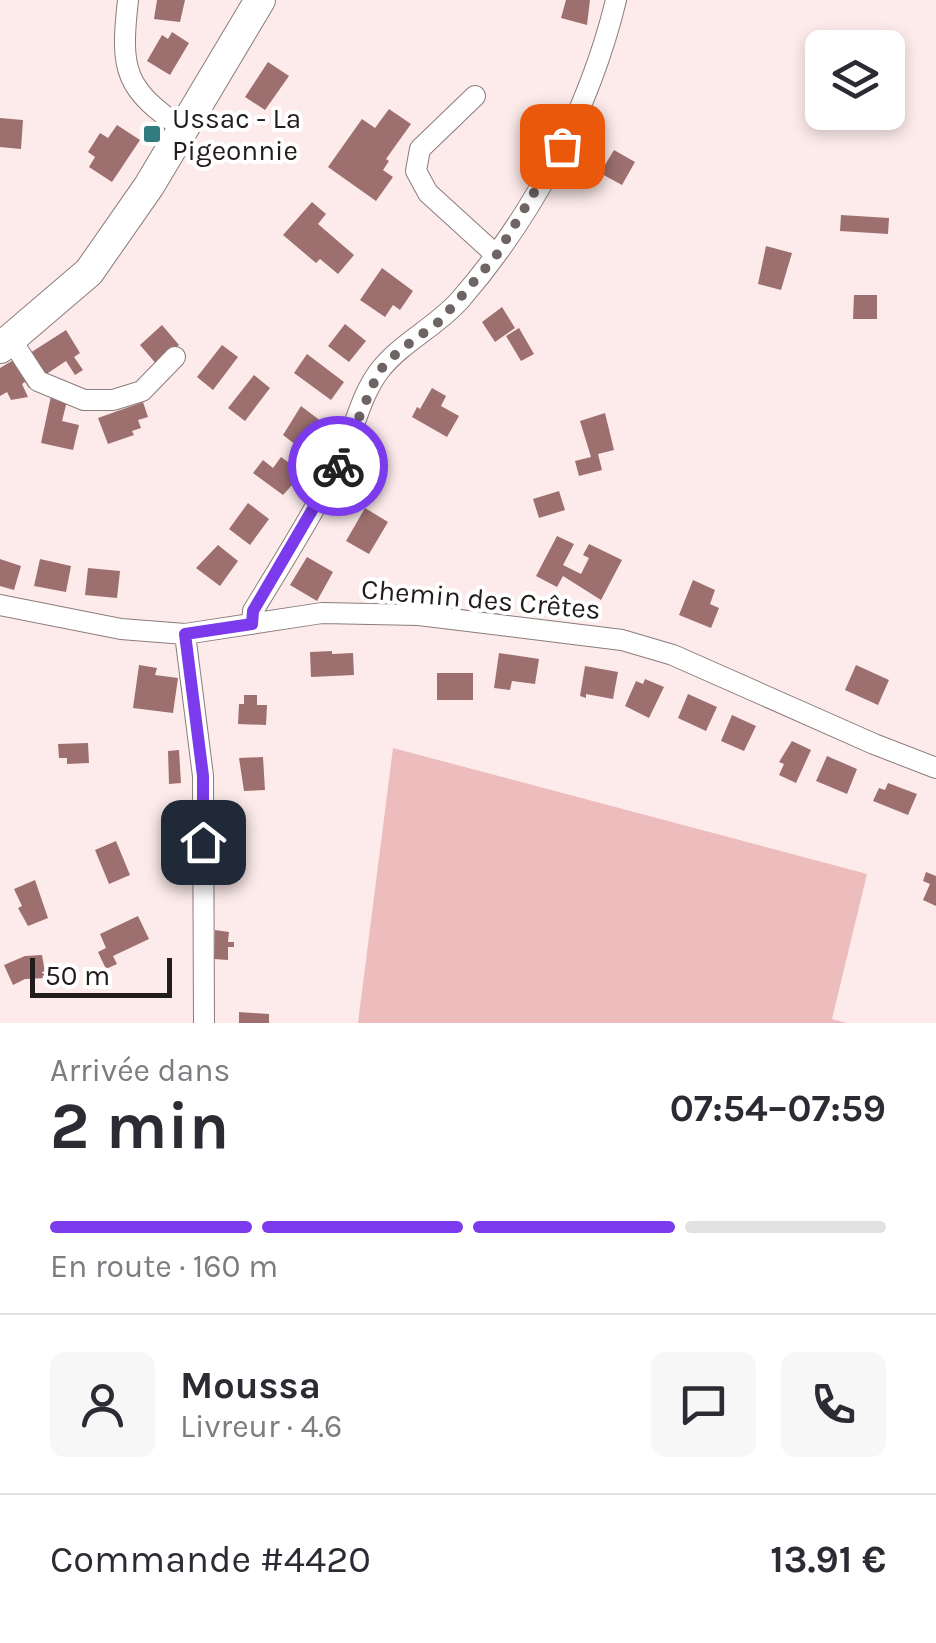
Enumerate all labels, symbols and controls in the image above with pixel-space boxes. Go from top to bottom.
map controls [805,30,905,130]
button: layers [805,30,905,130]
place label: Ussac - La Pigeonnie [172,102,301,167]
pin [520,104,605,189]
icon: bag [535,119,590,174]
marker: Ussac - La Pigeonnie [141,123,163,145]
courier [288,416,388,516]
icon: bike [311,439,366,494]
street label: Chemin des Crêtes [360,572,602,626]
pin [161,800,246,885]
icon: home [176,815,231,870]
scale bar [30,953,172,998]
text: 50 m [45,959,110,992]
text: Arrivée dans [50,1052,230,1089]
text: 07:54–07:59 [670,1086,886,1131]
text: 2 min [50,1088,229,1164]
text: En route · 160 m [50,1248,278,1285]
button: person [50,1352,155,1457]
button: chat [651,1352,756,1457]
button: phone [781,1352,886,1457]
text: Moussa [180,1363,321,1408]
text: Livreur · 4.6 [180,1408,342,1445]
text: Commande #4420 [50,1537,371,1582]
text: 13.91 € [770,1537,886,1582]

